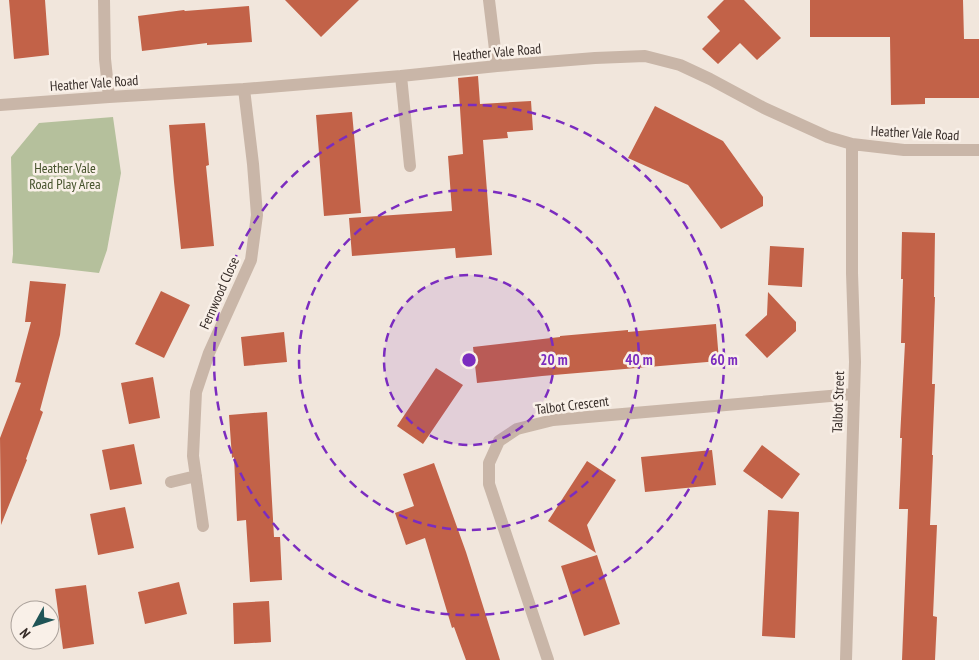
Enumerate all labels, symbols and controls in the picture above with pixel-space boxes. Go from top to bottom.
street label: Heather Vale Road [452,39,542,65]
street label: Heather Vale Road [49,71,139,95]
street label: Heather Vale Road [870,122,960,144]
park label: Heather Vale Road Play Area [29,159,101,193]
street label: Fernwood Close [195,254,243,332]
text: 20 m [540,350,568,369]
text: 40 m [625,350,653,369]
text: 60 m [710,350,738,369]
centre of rings [460,351,478,369]
street label: Talbot Street [828,371,848,433]
street label: Talbot Crescent [534,392,610,418]
north arrow [10,600,60,650]
text: N [16,625,34,642]

